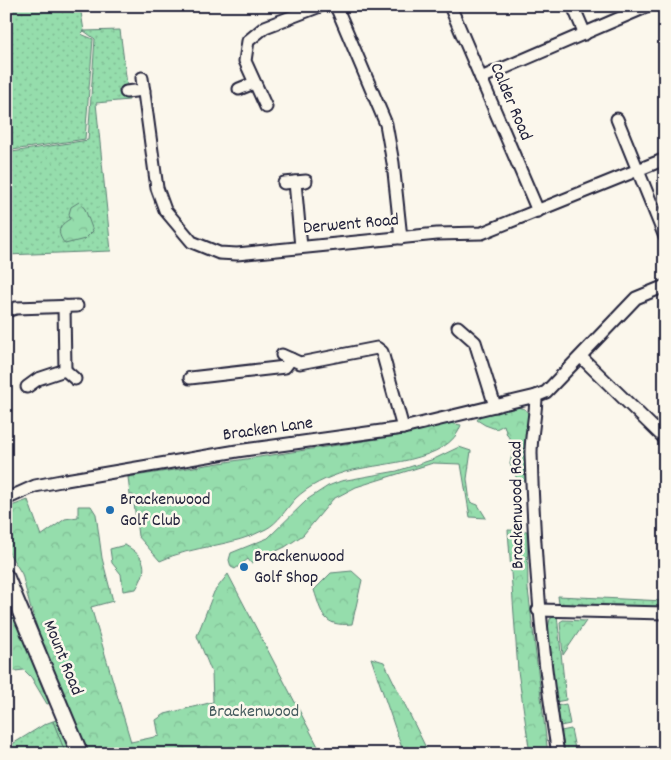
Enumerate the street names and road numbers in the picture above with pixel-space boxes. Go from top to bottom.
street label: Calder Road [482,59,538,145]
street label: Derwent Road [302,208,400,242]
street label: Bracken Lane [221,411,315,449]
street label: Brackenwood Road [504,441,532,569]
street label: Mount Road [36,617,88,699]

